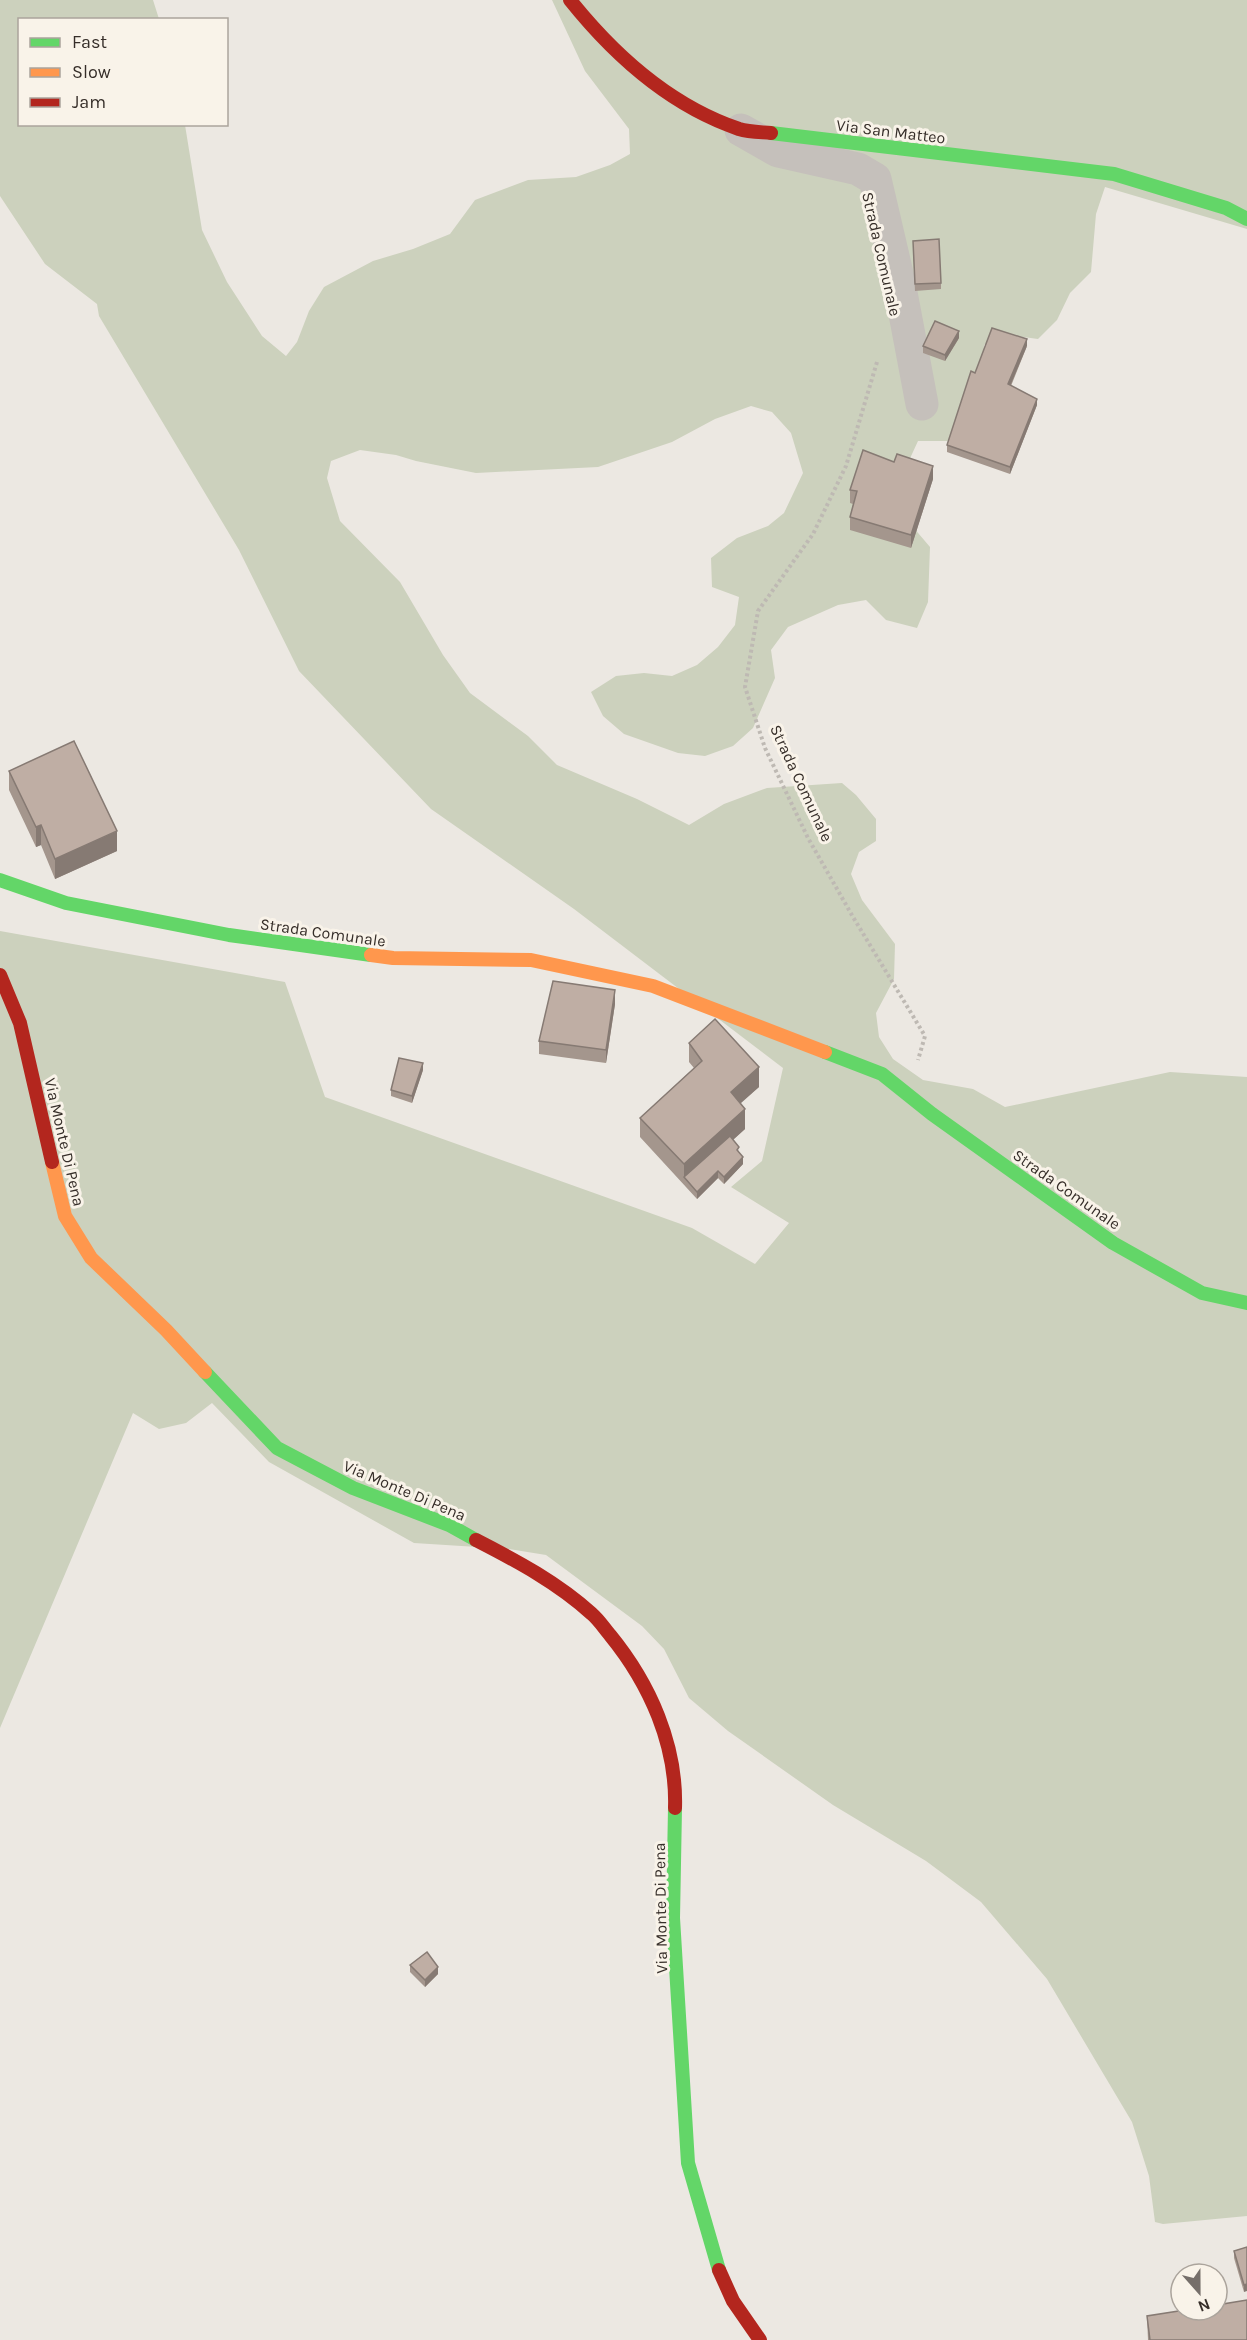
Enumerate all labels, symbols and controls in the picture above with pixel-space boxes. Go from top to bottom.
legend [18,18,228,126]
text: Fast [72,31,107,53]
text: Slow [72,61,111,83]
text: Jam [72,91,106,113]
street label: Via San Matteo [835,115,947,148]
street label: Strada Comunale [858,190,905,318]
street label: Strada Comunale [766,722,837,845]
street label: Strada Comunale [259,914,387,951]
street label: Via Monte Di Pena [41,1076,89,1208]
street label: Strada Comunale [1009,1145,1124,1234]
street label: Via Monte Di Pena [341,1456,469,1525]
street label: Via Monte Di Pena [650,1842,671,1974]
north arrow [1169,2262,1229,2322]
text: N [1195,2295,1213,2316]

